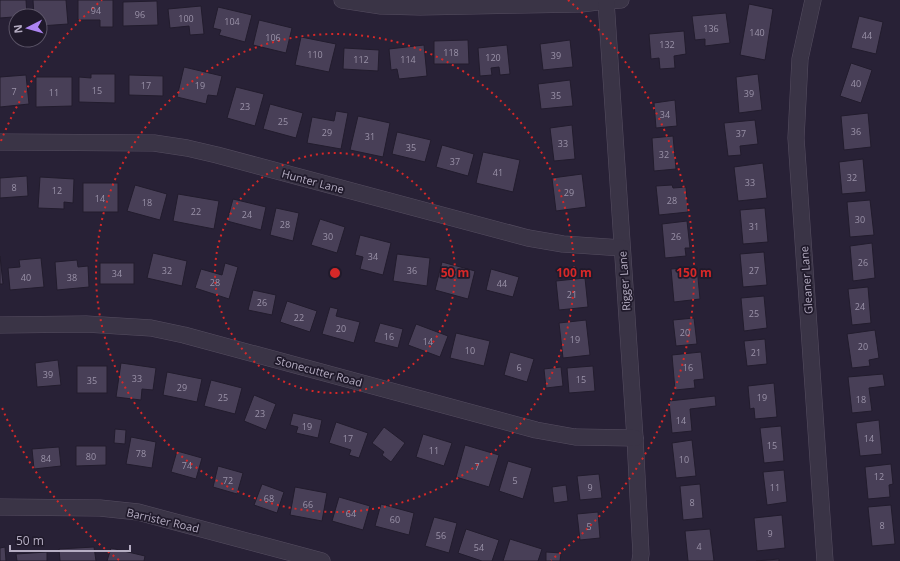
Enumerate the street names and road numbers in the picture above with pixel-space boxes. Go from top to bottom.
street label: Hunter Lane [280,165,346,197]
street label: Gleaner Lane [796,245,816,315]
street label: Rigger Lane [614,251,634,311]
street label: Stonecutter Road [274,352,364,390]
street label: Barrister Road [125,504,201,536]

